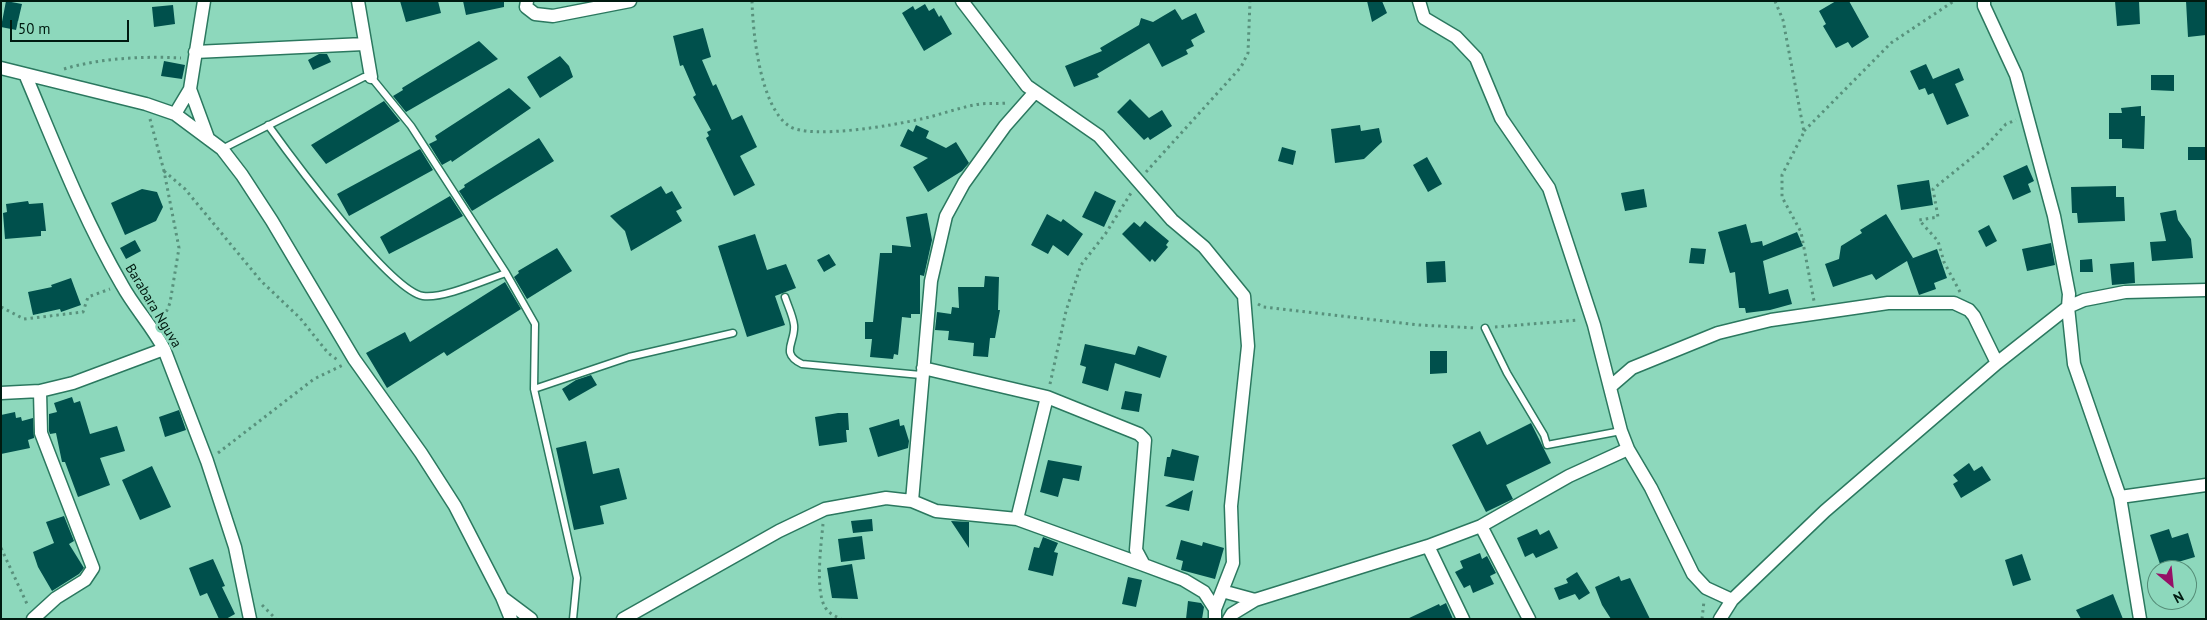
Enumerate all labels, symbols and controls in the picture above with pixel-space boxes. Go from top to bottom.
scale bar [12,10,131,42]
text: 50 m [18,19,51,38]
street label: Barabara Nguva [121,261,185,351]
north arrow [2147,560,2197,610]
text: N [2170,587,2187,607]

